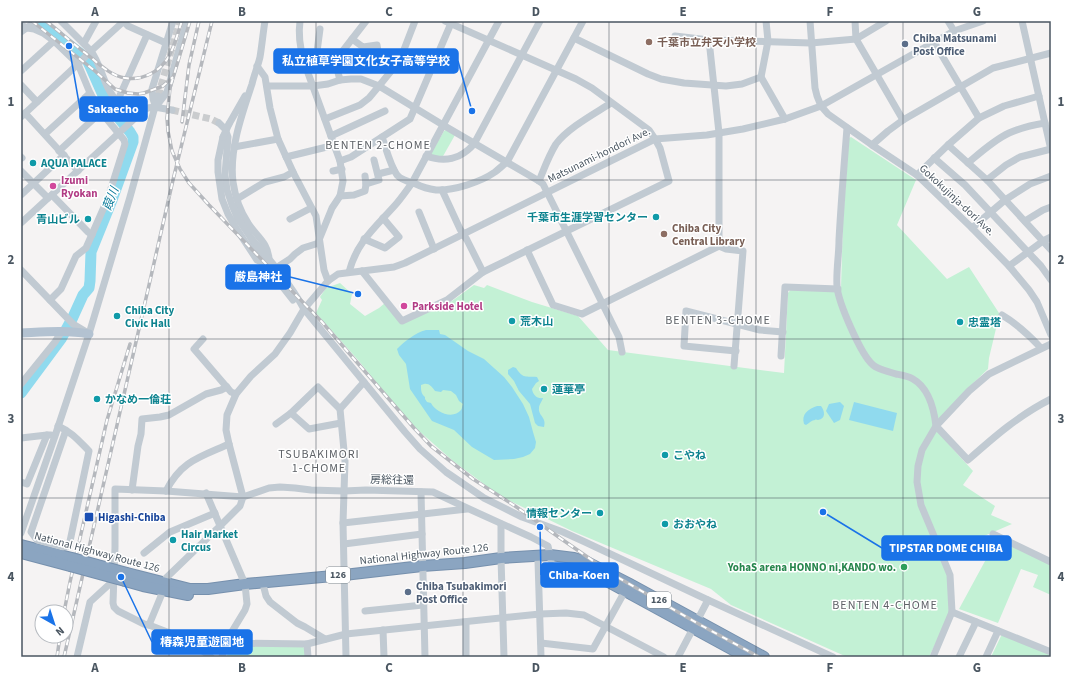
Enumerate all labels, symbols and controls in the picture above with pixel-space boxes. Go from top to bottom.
text: A [90,3,99,21]
text: B [238,3,246,21]
text: C [385,3,393,21]
text: D [532,3,540,21]
text: E [679,3,687,21]
text: F [827,3,834,21]
text: G [973,3,981,21]
place label: Chiba Matsunami Post Office [913,31,997,59]
place label: 千葉市立弁天小学校 [657,35,756,50]
marker: 千葉市立弁天小学校 [644,37,654,47]
marker: Chiba Matsunami Post Office [900,39,910,49]
callout: 私立植草学園文化女子高等学校 [274,49,458,73]
text: 私立植草学園文化女子高等学校 [282,53,450,70]
text: 1 [8,93,15,111]
text: 1 [1058,93,1065,111]
callout: Sakaecho [80,97,147,121]
text: Sakaecho [87,101,139,118]
street label: Matsunami-hondori Ave. [545,124,653,186]
district label: BENTEN 2-CHOME [325,137,431,154]
place label: AQUA PALACE [40,156,107,171]
marker: AQUA PALACE [28,158,38,168]
street label: Gokokujinja-dori Ave. [916,161,998,239]
place label: Izumi Ryokan [61,173,98,201]
marker: Izumi Ryokan [48,181,58,191]
water label: 葭川 [99,183,124,213]
place label: 千葉市生涯学習センター [527,210,648,225]
place label: 青山ビル [36,212,80,227]
marker: 千葉市生涯学習センター [651,212,661,222]
marker: 青山ビル [83,214,93,224]
place label: Chiba City Central Library [672,221,745,249]
marker: Chiba City Central Library [659,229,669,239]
text: 2 [8,251,15,269]
text: 2 [1058,251,1065,269]
callout: 厳島神社 [226,265,290,289]
text: 厳島神社 [234,269,282,286]
place label: Parkside Hotel [412,299,483,314]
marker: Parkside Hotel [399,301,409,311]
place label: Chiba City Civic Hall [125,303,175,331]
marker: Chiba City Civic Hall [112,311,122,321]
district label: BENTEN 3-CHOME [665,312,771,329]
place label: 荒木山 [520,314,553,329]
place label: 忠霊塔 [968,315,1001,330]
marker: 荒木山 [507,316,517,326]
marker: 忠霊塔 [955,317,965,327]
place label: 蓮華亭 [552,382,585,397]
marker: 蓮華亭 [539,384,549,394]
place label: かなめ一倫荘 [105,392,171,407]
marker: かなめ一倫荘 [92,394,102,404]
text: 3 [8,410,15,428]
text: 3 [1058,410,1065,428]
district label: TSUBAKIMORI 1-CHOME [278,446,360,477]
place label: こやね [673,448,706,463]
marker: こやね [660,450,670,460]
street label: 房総往還 [370,472,414,488]
place label: 情報センター [526,506,592,521]
marker: 情報センター [595,508,605,518]
place label: Higashi-Chiba [98,510,166,525]
marker: Higashi-Chiba [83,511,95,523]
place label: おおやね [673,517,717,532]
marker: おおやね [660,519,670,529]
place label: Hair Market Circus [181,527,239,555]
street label: National Highway Route 126 [33,528,162,576]
marker: Hair Market Circus [168,535,178,545]
callout: TIPSTAR DOME CHIBA [882,536,1011,560]
street label: National Highway Route 126 [359,540,490,568]
text: TIPSTAR DOME CHIBA [889,540,1003,557]
place label: YohaS arena HONNO ni,KANDO wo. [727,560,896,575]
marker: YohaS arena HONNO ni,KANDO wo. [899,562,909,572]
callout: Chiba-Koen [541,563,618,587]
road number: 126 [326,567,350,583]
text: Chiba-Koen [548,567,610,584]
text: 4 [8,568,15,586]
text: 4 [1058,568,1065,586]
place label: Chiba Tsubakimori Post Office [416,579,506,607]
marker: Chiba Tsubakimori Post Office [403,587,413,597]
road number: 126 [647,592,671,608]
district label: BENTEN 4-CHOME [832,597,938,614]
north arrow [34,604,74,644]
text: N [52,623,68,640]
callout: 椿森児童遊園地 [152,630,252,654]
text: 椿森児童遊園地 [160,634,244,651]
text: A [90,659,99,677]
text: B [238,659,246,677]
text: C [385,659,393,677]
text: D [532,659,540,677]
text: E [679,659,687,677]
text: F [827,659,834,677]
text: G [973,659,981,677]

